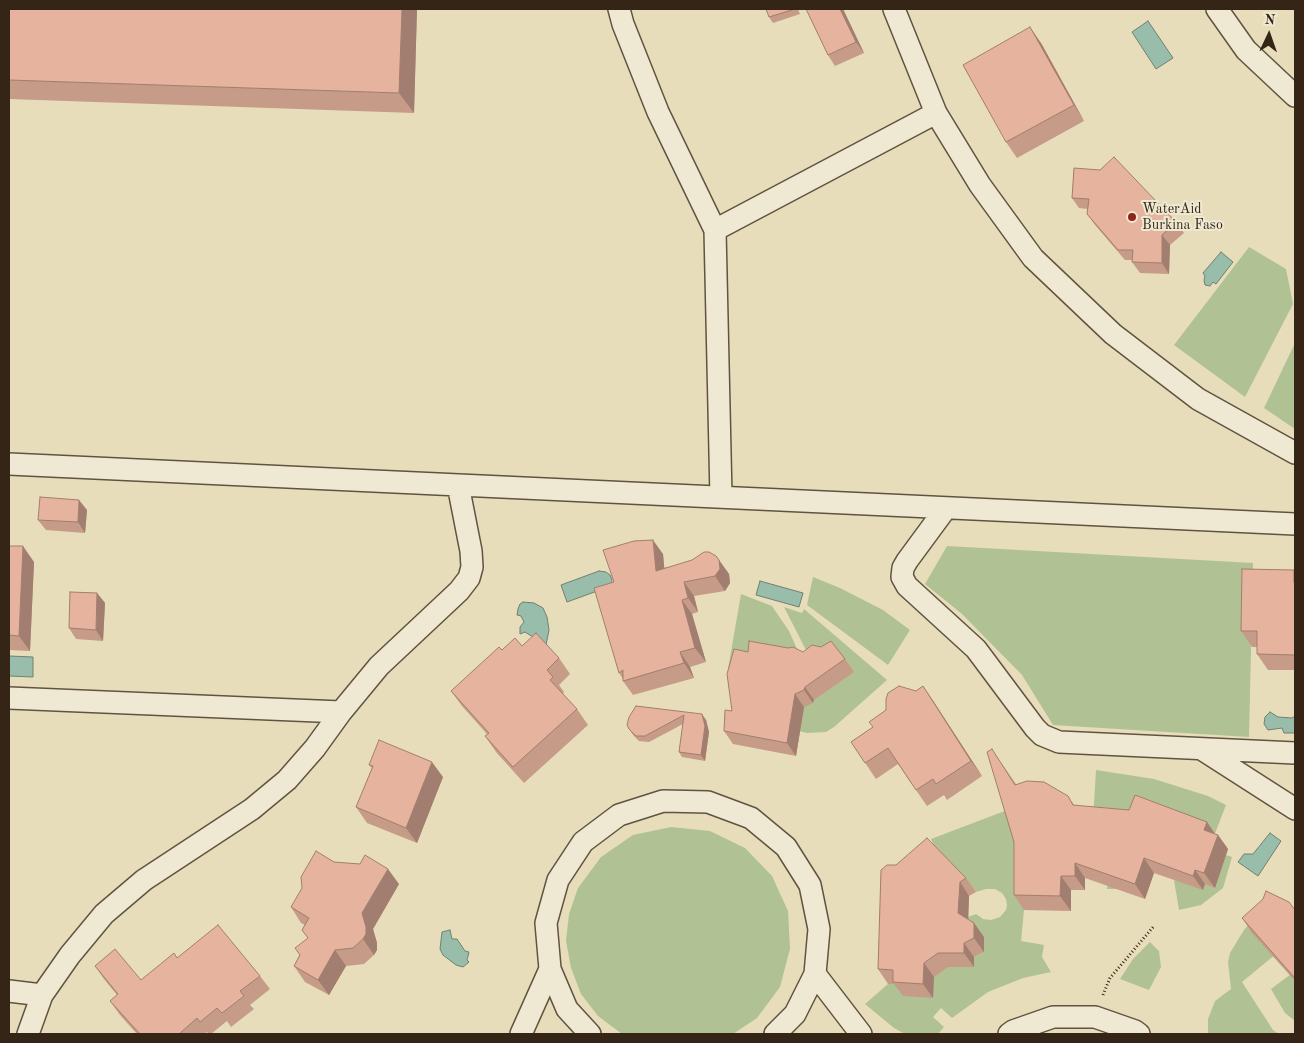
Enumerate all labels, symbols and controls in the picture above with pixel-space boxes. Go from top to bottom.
north arrow [1244,10,1294,60]
text: N [1264,13,1275,27]
place label: WaterAid Burkina Faso [1142,201,1223,233]
marker: WaterAid Burkina Faso [1126,211,1138,223]

